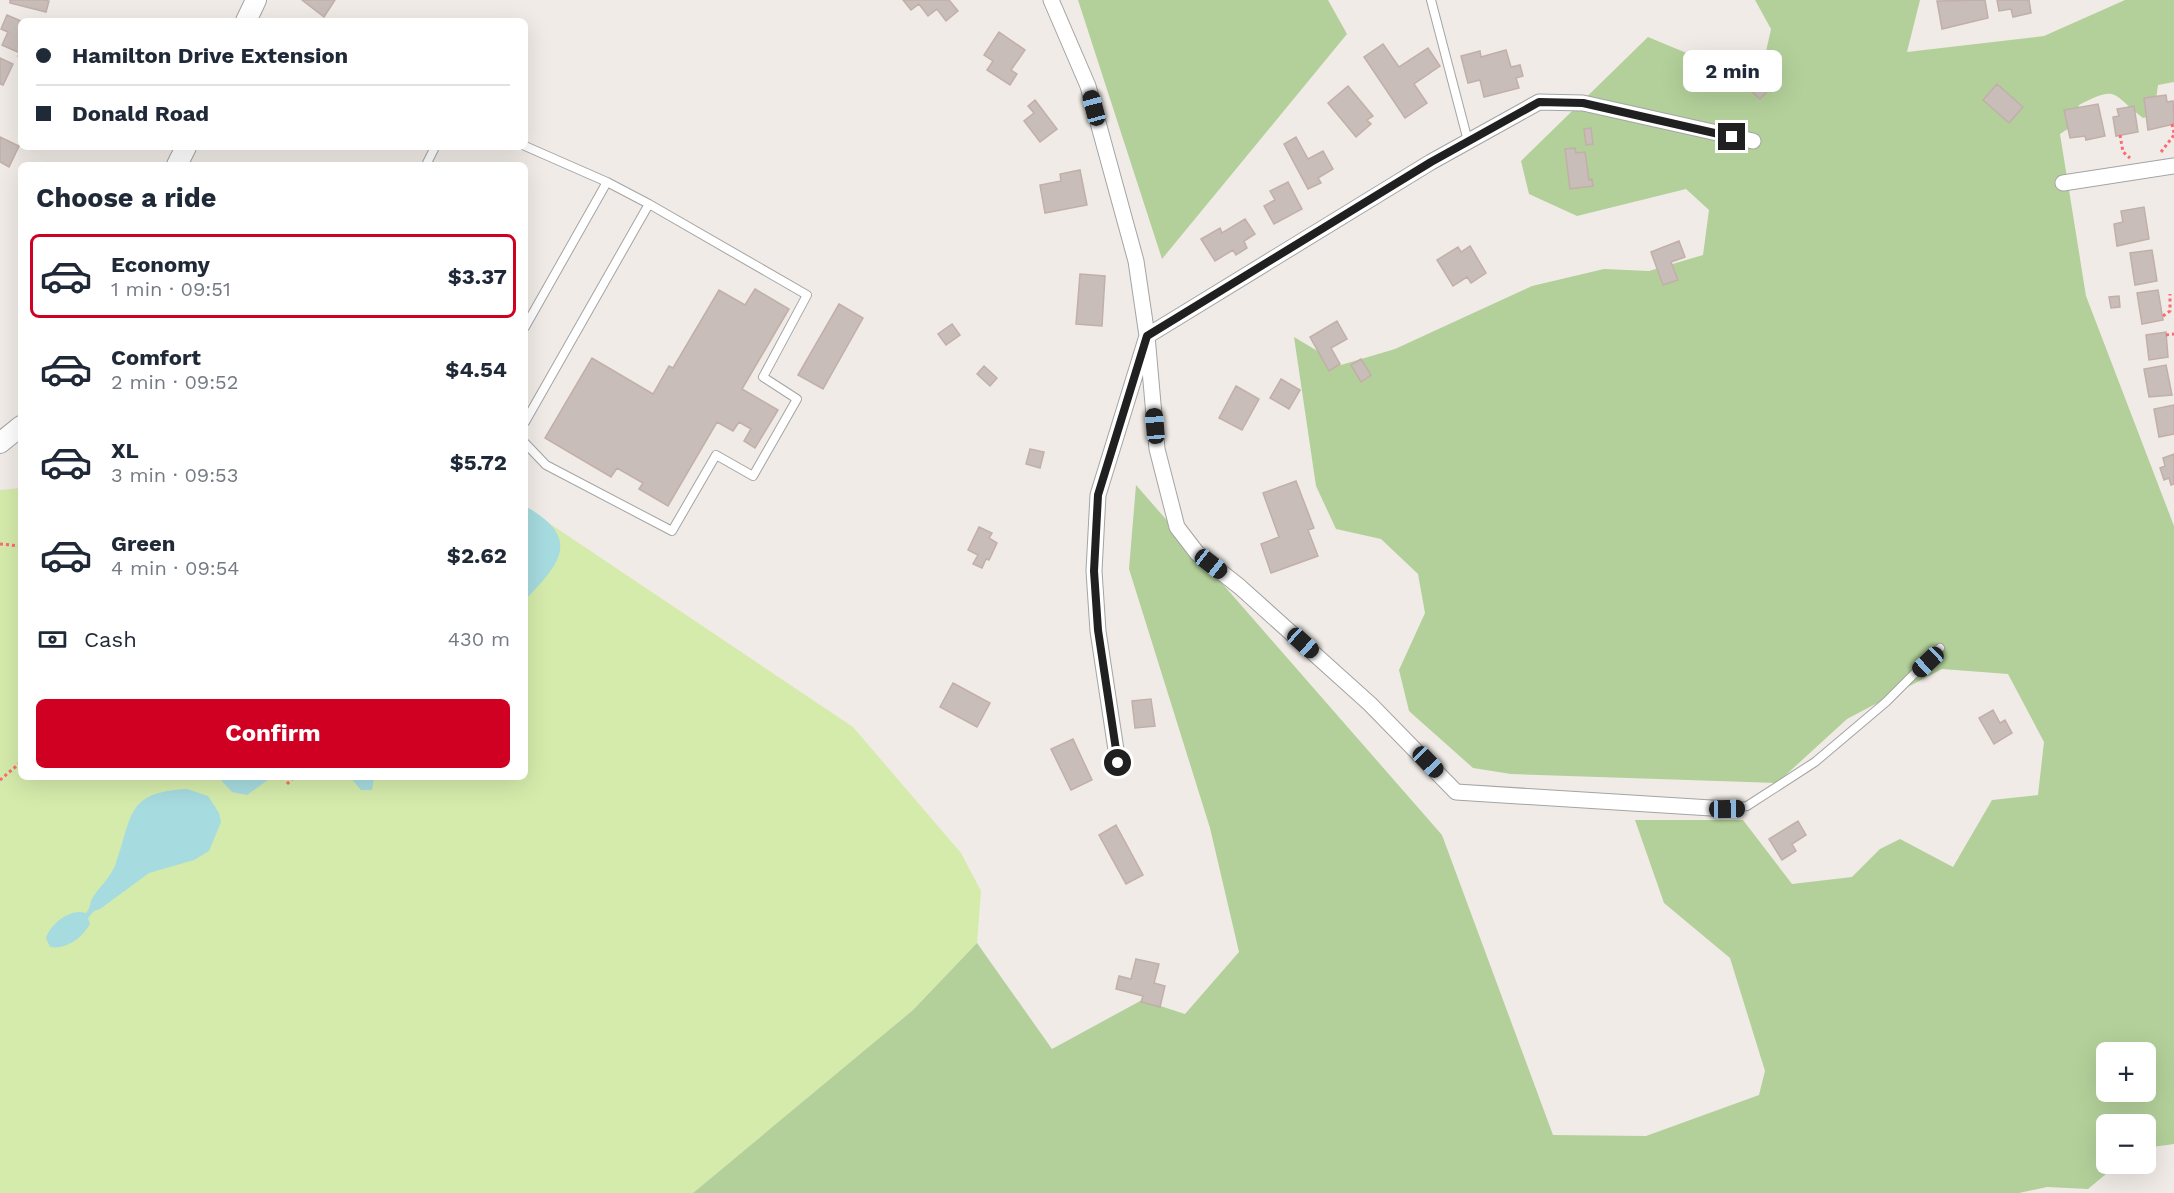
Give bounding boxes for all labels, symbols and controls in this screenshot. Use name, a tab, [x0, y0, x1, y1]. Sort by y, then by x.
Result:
text: Hamilton Drive Extension	[72, 43, 348, 68]
callout: 2 min	[1682, 50, 1782, 92]
text: 2 min	[1705, 59, 1760, 83]
car	[1081, 88, 1107, 128]
text: Donald Road	[72, 101, 209, 126]
route end	[1718, 123, 1745, 150]
text: Choose a ride	[36, 182, 216, 214]
icon: car	[39, 249, 93, 303]
text: Economy	[111, 252, 210, 277]
text: $3.37	[448, 264, 507, 289]
text: 1 min · 09:51	[111, 277, 231, 301]
icon: car	[39, 342, 93, 396]
text: Comfort	[111, 345, 201, 370]
text: $4.54	[445, 357, 507, 382]
text: 2 min · 09:52	[111, 370, 238, 394]
car	[1144, 407, 1166, 445]
icon: car	[39, 435, 93, 489]
text: XL	[111, 438, 139, 463]
text: $5.72	[450, 450, 507, 475]
text: 3 min · 09:53	[111, 463, 238, 487]
icon: car	[39, 528, 93, 582]
text: Green	[111, 531, 175, 556]
text: $2.62	[447, 543, 507, 568]
car	[1191, 546, 1231, 582]
text: 4 min · 09:54	[111, 556, 240, 580]
icon: cash	[36, 623, 69, 656]
car	[1284, 624, 1322, 662]
text: Cash	[84, 627, 137, 652]
text: 430 m	[448, 627, 510, 651]
car	[1909, 643, 1947, 681]
button: Confirm	[36, 699, 510, 768]
car	[1409, 743, 1447, 781]
route start	[1104, 749, 1131, 776]
car	[1709, 800, 1745, 818]
map controls	[2096, 1042, 2156, 1174]
button: +	[2096, 1042, 2156, 1102]
button: −	[2096, 1114, 2156, 1174]

